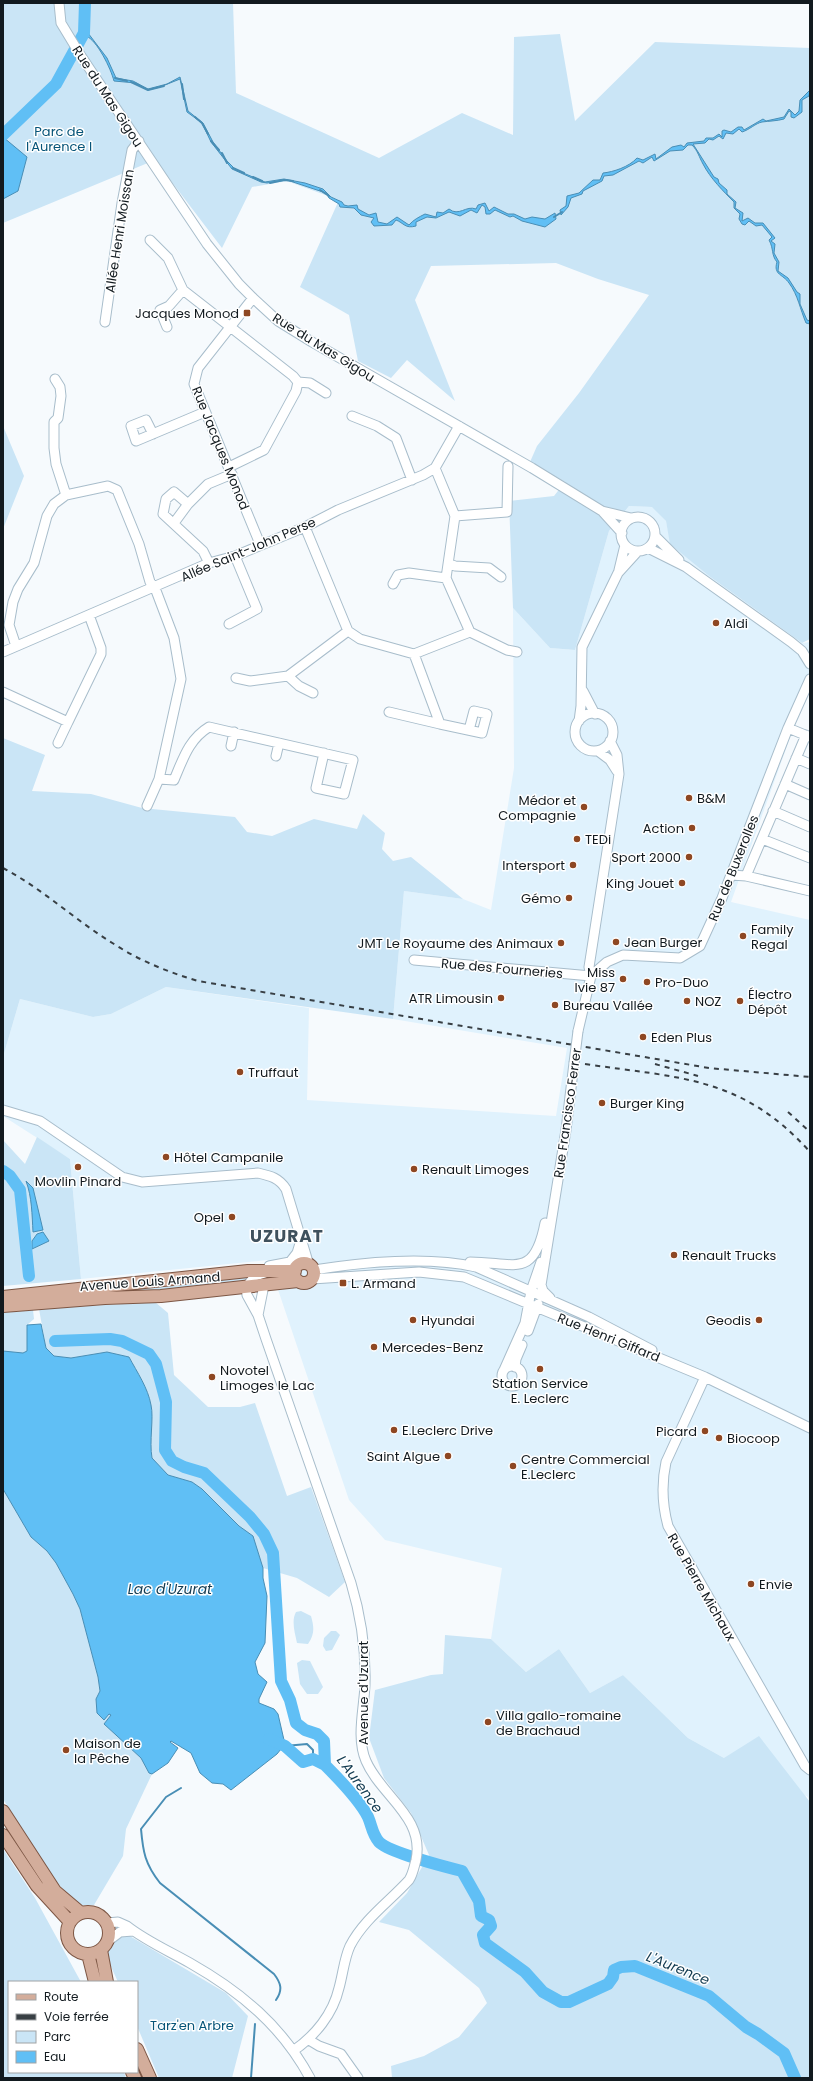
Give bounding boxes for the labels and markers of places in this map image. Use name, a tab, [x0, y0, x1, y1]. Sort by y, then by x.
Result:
place label: Jacques Monod	[135, 304, 239, 323]
marker: Jacques Monod	[242, 308, 252, 318]
place label: Aldi	[724, 614, 748, 633]
marker: Aldi	[711, 618, 721, 628]
place label: B&M	[697, 789, 726, 808]
place label: Médor et Compagnie	[498, 791, 576, 825]
marker: B&M	[684, 793, 694, 803]
marker: Médor et Compagnie	[579, 802, 589, 812]
place label: Action	[643, 819, 684, 838]
marker: Action	[687, 823, 697, 833]
place label: TEDi	[585, 830, 611, 849]
marker: TEDi	[572, 834, 582, 844]
place label: Sport 2000	[611, 848, 681, 867]
marker: Sport 2000	[684, 852, 694, 862]
place label: Intersport	[502, 856, 565, 875]
marker: Intersport	[568, 860, 578, 870]
place label: King Jouet	[606, 874, 674, 893]
marker: King Jouet	[677, 878, 687, 888]
place label: Gémo	[521, 889, 561, 908]
marker: Gémo	[564, 893, 574, 903]
place label: Family Regal	[751, 920, 794, 954]
marker: Family Regal	[738, 931, 748, 941]
place label: Jean Burger	[624, 933, 703, 952]
place label: JMT Le Royaume des Animaux	[358, 934, 554, 953]
marker: Jean Burger	[611, 937, 621, 947]
marker: JMT Le Royaume des Animaux	[556, 938, 566, 948]
place label: Miss Ivie 87	[574, 963, 615, 997]
place label: Pro-Duo	[655, 973, 709, 992]
marker: Miss Ivie 87	[618, 974, 628, 984]
marker: Pro-Duo	[642, 977, 652, 987]
place label: Électro Dépôt	[748, 985, 792, 1019]
place label: ATR Limousin	[409, 989, 493, 1008]
place label: NOZ	[695, 992, 721, 1011]
marker: ATR Limousin	[496, 993, 506, 1003]
place label: Bureau Vallée	[563, 996, 653, 1015]
marker: NOZ	[682, 996, 692, 1006]
marker: Électro Dépôt	[735, 996, 745, 1006]
marker: Bureau Vallée	[550, 1000, 560, 1010]
place label: Eden Plus	[651, 1028, 712, 1047]
marker: Eden Plus	[638, 1032, 648, 1042]
place label: Truffaut	[248, 1063, 299, 1082]
marker: Truffaut	[235, 1067, 245, 1077]
place label: Burger King	[610, 1094, 684, 1113]
marker: Burger King	[597, 1098, 607, 1108]
place label: Hôtel Campanile	[174, 1148, 283, 1167]
marker: Hôtel Campanile	[161, 1152, 171, 1162]
place label: Renault Limoges	[422, 1160, 529, 1179]
marker: Movlin Pinard	[73, 1162, 83, 1172]
marker: Renault Limoges	[409, 1164, 419, 1174]
place label: Movlin Pinard	[35, 1172, 121, 1191]
place label: Opel	[194, 1208, 224, 1227]
marker: Opel	[227, 1212, 237, 1222]
place label: Renault Trucks	[682, 1246, 777, 1265]
marker: Renault Trucks	[669, 1250, 679, 1260]
place label: L. Armand	[351, 1274, 416, 1293]
marker: L. Armand	[338, 1278, 348, 1288]
place label: Hyundai	[421, 1311, 475, 1330]
place label: Geodis	[706, 1311, 751, 1330]
marker: Hyundai	[408, 1315, 418, 1325]
marker: Geodis	[754, 1315, 764, 1325]
place label: Mercedes-Benz	[382, 1338, 483, 1357]
marker: Mercedes-Benz	[369, 1342, 379, 1352]
place label: Novotel Limoges le Lac	[220, 1361, 315, 1395]
marker: Station Service E. Leclerc	[535, 1364, 545, 1374]
marker: Novotel Limoges le Lac	[207, 1372, 217, 1382]
place label: Station Service E. Leclerc	[492, 1374, 588, 1408]
place label: E.Leclerc Drive	[402, 1421, 493, 1440]
place label: Picard	[656, 1422, 697, 1441]
marker: E.Leclerc Drive	[389, 1425, 399, 1435]
marker: Picard	[700, 1426, 710, 1436]
place label: Biocoop	[727, 1429, 780, 1448]
marker: Biocoop	[714, 1433, 724, 1443]
place label: Saint Algue	[367, 1447, 440, 1466]
place label: Centre Commercial E.Leclerc	[521, 1450, 650, 1484]
marker: Saint Algue	[443, 1451, 453, 1461]
marker: Centre Commercial E.Leclerc	[508, 1461, 518, 1471]
place label: Envie	[759, 1575, 793, 1594]
marker: Envie	[746, 1579, 756, 1589]
place label: Villa gallo-romaine de Brachaud	[496, 1706, 621, 1740]
marker: Villa gallo-romaine de Brachaud	[483, 1717, 493, 1727]
place label: Maison de la Pêche	[74, 1734, 141, 1768]
marker: Maison de la Pêche	[61, 1745, 71, 1755]

